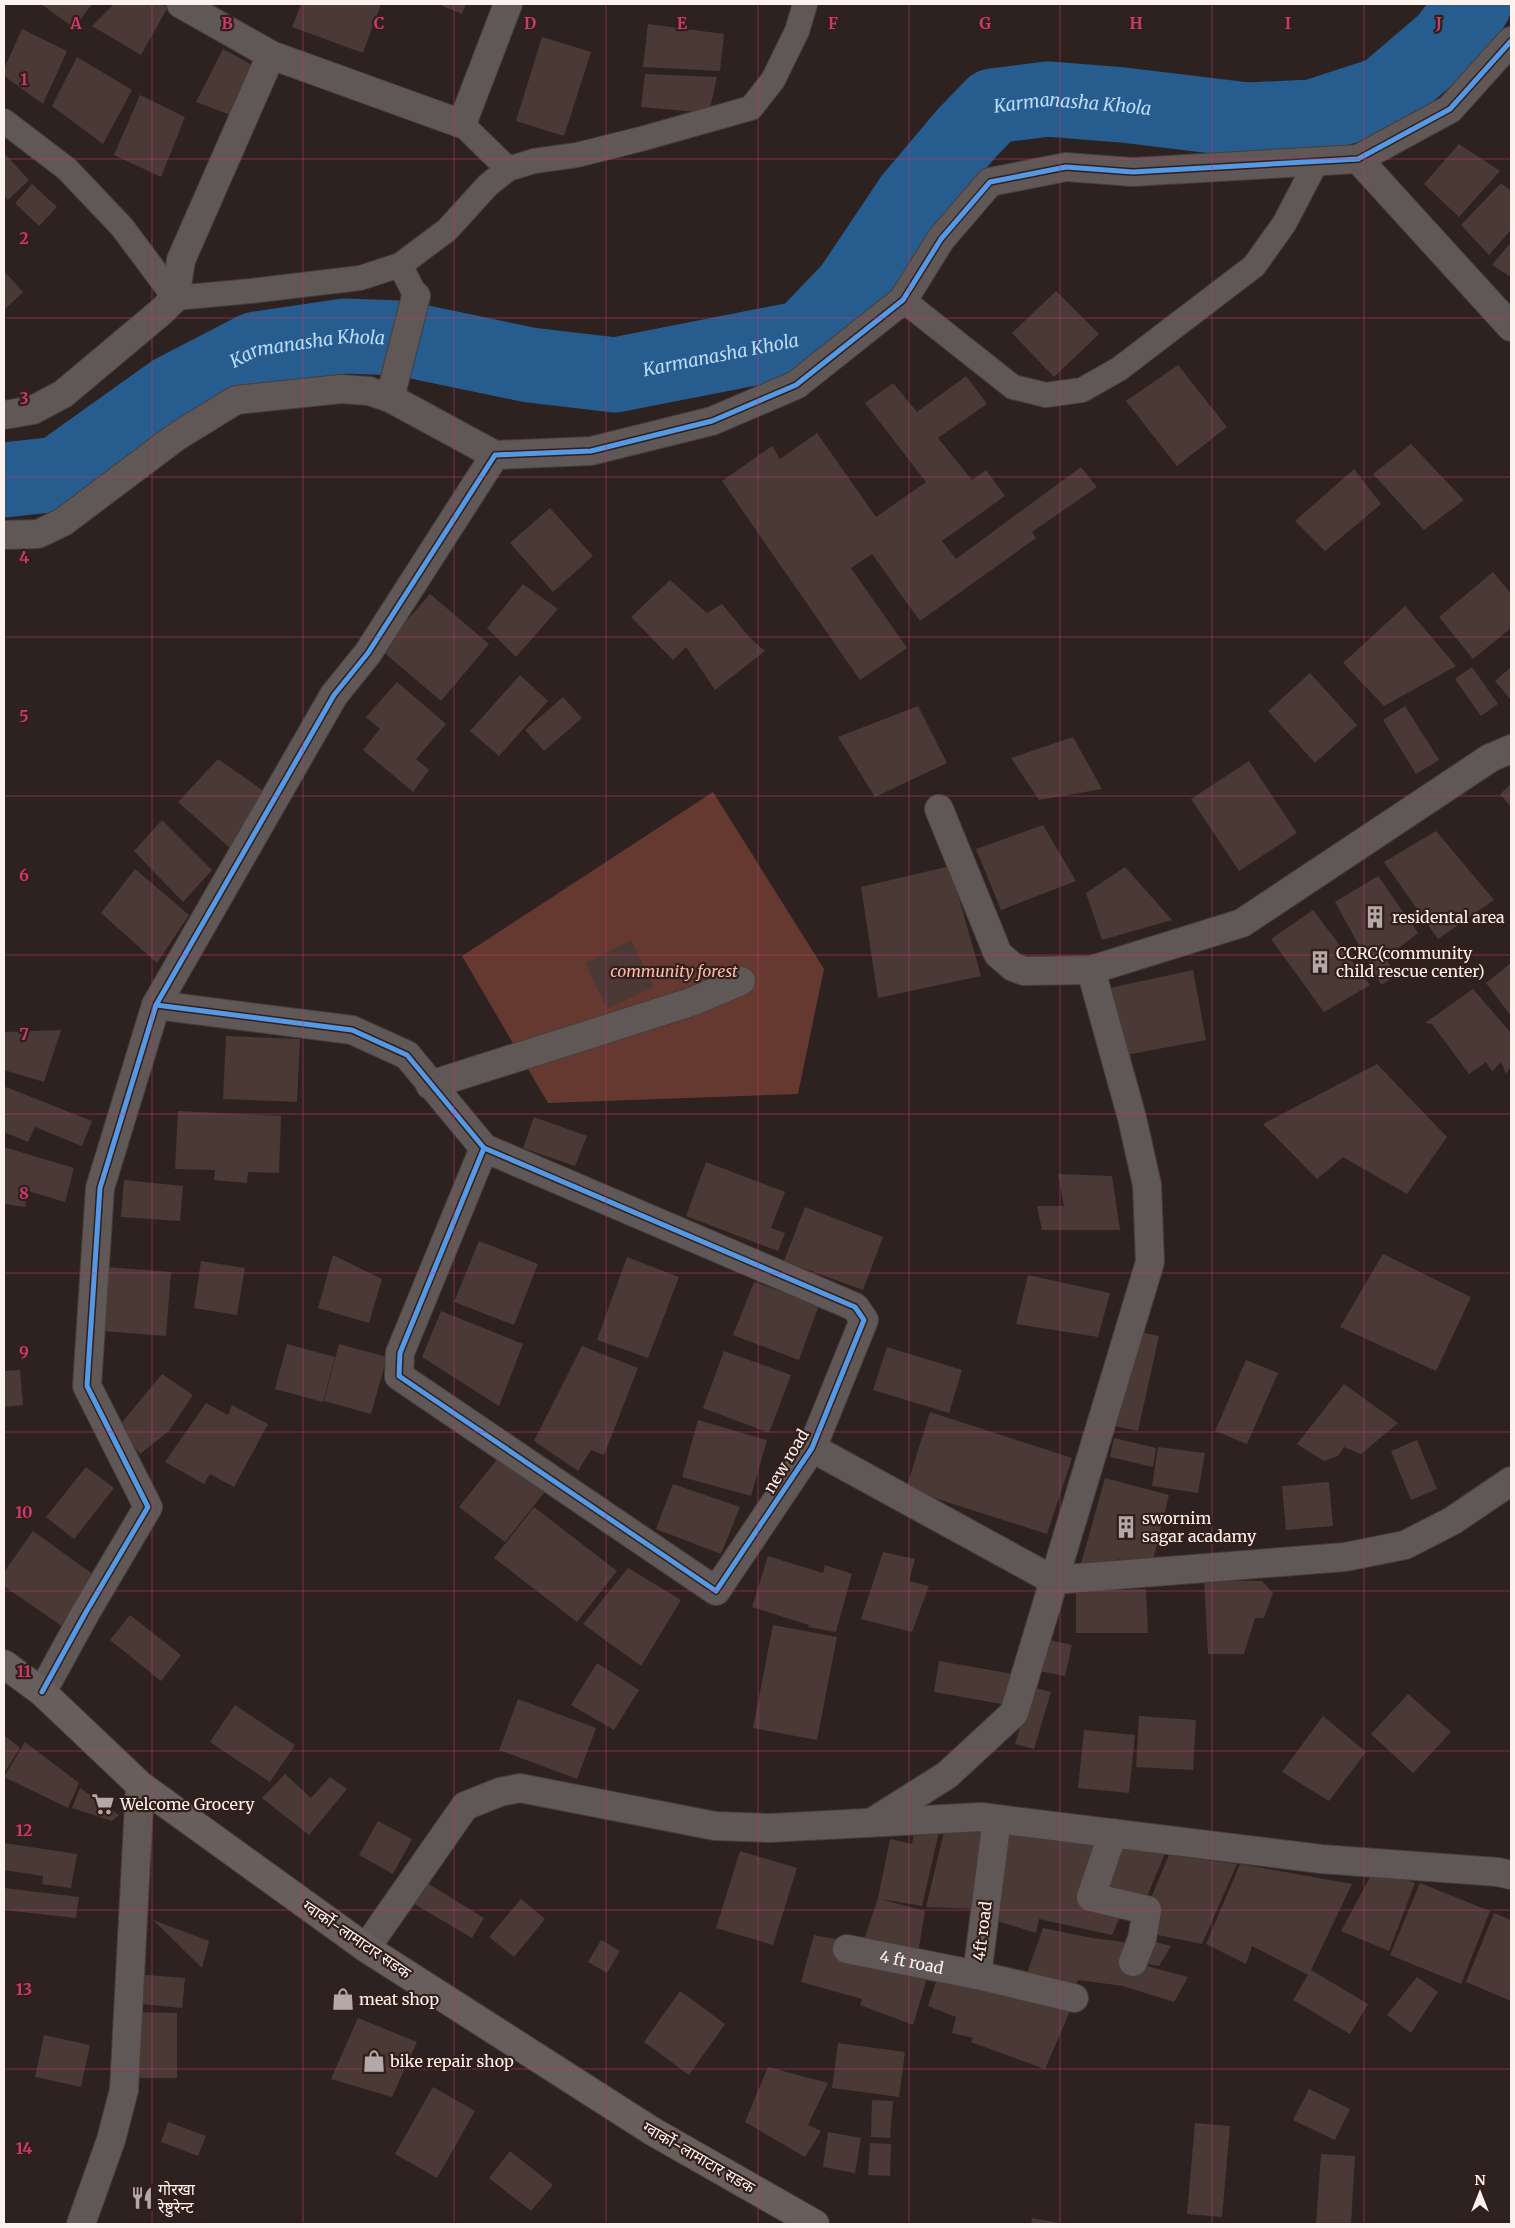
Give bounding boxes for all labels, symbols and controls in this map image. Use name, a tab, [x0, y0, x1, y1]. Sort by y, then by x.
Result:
text: A	[69, 13, 82, 33]
text: B	[221, 13, 233, 33]
text: C	[374, 13, 384, 33]
text: D	[524, 13, 536, 33]
text: E	[677, 13, 688, 33]
text: F	[828, 13, 838, 33]
text: G	[979, 13, 991, 33]
text: H	[1129, 13, 1143, 33]
text: I	[1285, 13, 1291, 33]
text: J	[1435, 13, 1442, 33]
text: 1	[20, 69, 28, 89]
water label: Karmanasha Khola	[991, 87, 1153, 120]
text: 2	[19, 228, 29, 248]
water label: Karmanasha Khola	[225, 324, 386, 373]
water label: Karmanasha Khola	[640, 328, 801, 381]
text: 3	[19, 388, 29, 408]
text: 4	[19, 547, 29, 567]
text: 5	[19, 706, 29, 726]
text: 6	[19, 865, 29, 885]
building icon: residental area	[1362, 904, 1388, 930]
place label: residental area	[1392, 907, 1505, 927]
place label: CCRC(community child rescue center)	[1336, 943, 1485, 981]
building icon: CCRC(community child rescue center)	[1307, 949, 1333, 975]
park label: community forest	[610, 961, 738, 981]
text: 7	[19, 1024, 29, 1044]
text: 8	[19, 1183, 29, 1203]
text: 9	[19, 1342, 29, 1362]
street label: new road	[759, 1425, 813, 1497]
text: 10	[15, 1502, 33, 1522]
place label: swornim sagar acadamy	[1142, 1508, 1257, 1546]
building icon: swornim sagar acadamy	[1113, 1514, 1139, 1540]
text: 11	[17, 1661, 32, 1681]
supermarket icon: Welcome Grocery	[90, 1791, 116, 1817]
place label: Welcome Grocery	[119, 1794, 255, 1814]
text: 12	[16, 1820, 32, 1840]
street label: ग्वार्को-लामाटार सडक	[299, 1895, 415, 1983]
street label: 4ft road	[968, 1900, 996, 1962]
street label: 4 ft road	[878, 1946, 946, 1978]
text: 13	[16, 1979, 32, 1999]
shop icon: meat shop	[330, 1986, 356, 2012]
place label: meat shop	[359, 1989, 439, 2009]
shop icon: bike repair shop	[361, 2048, 387, 2074]
place label: bike repair shop	[389, 2051, 514, 2071]
street label: ग्वार्को-लामाटार सडक	[639, 2117, 759, 2198]
text: 14	[16, 2138, 32, 2158]
north arrow	[1455, 2168, 1505, 2218]
text: N	[1474, 2171, 1486, 2189]
place label: गोरखा रेष्टुरेन्ट	[157, 2179, 196, 2218]
restaurant icon: गोरखा रेष्टुरेन्ट	[129, 2185, 155, 2211]

